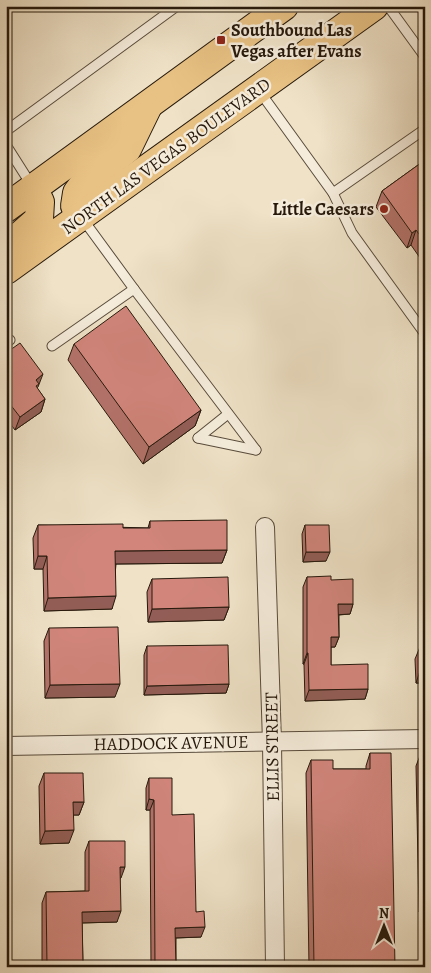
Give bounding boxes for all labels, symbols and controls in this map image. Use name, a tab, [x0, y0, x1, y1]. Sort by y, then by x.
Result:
place label: Southbound Las Vegas after Evans	[230, 18, 362, 63]
marker: Southbound Las Vegas after Evans	[215, 34, 227, 46]
street label: NORTH LAS VEGAS BOULEVARD	[57, 72, 275, 240]
place label: Little Caesars	[272, 197, 374, 221]
marker: Little Caesars	[378, 203, 390, 215]
street label: ELLIS STREET	[259, 692, 285, 802]
street label: HADDOCK AVENUE	[93, 730, 249, 756]
north arrow	[358, 900, 408, 950]
text: N	[379, 904, 389, 923]

